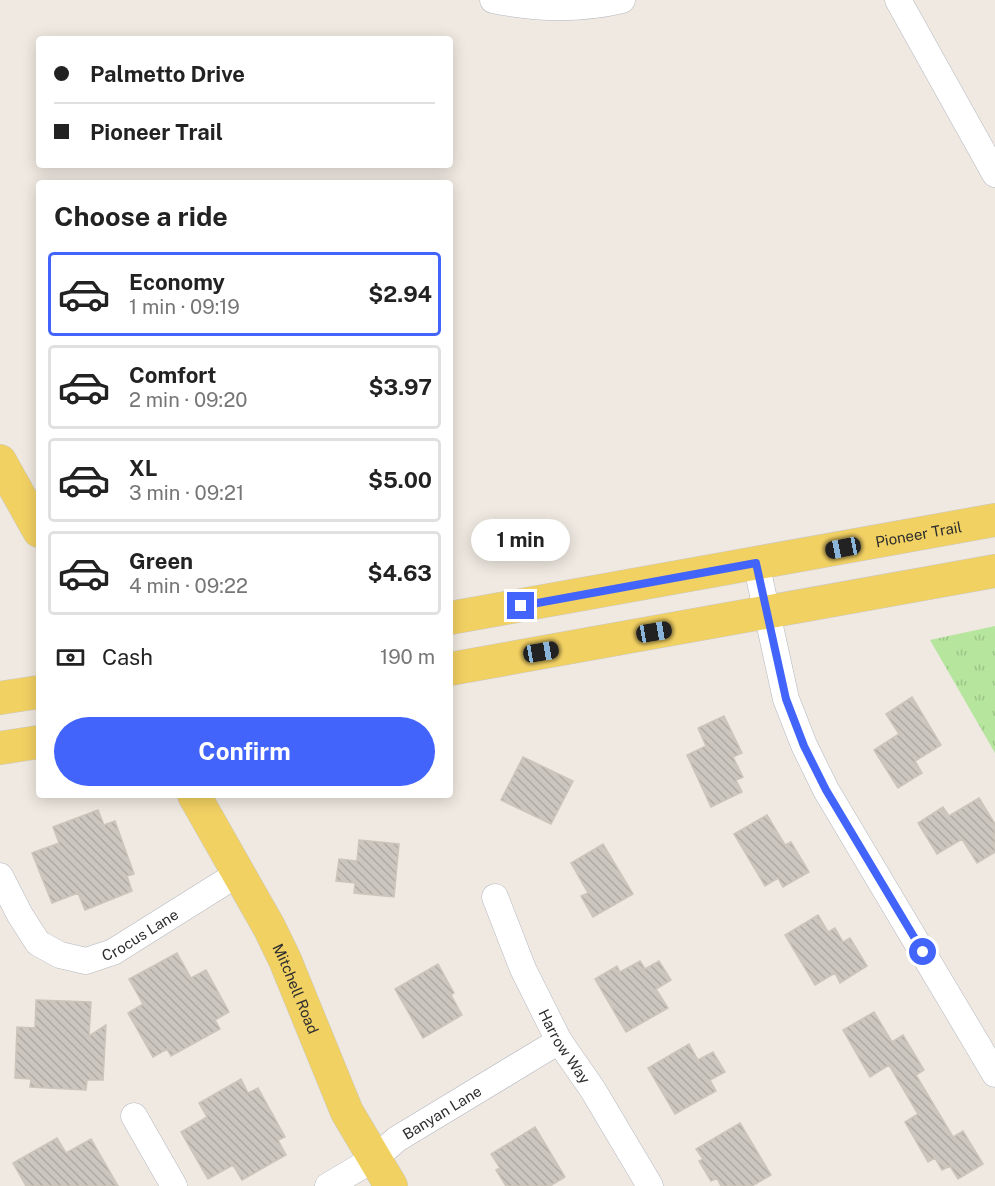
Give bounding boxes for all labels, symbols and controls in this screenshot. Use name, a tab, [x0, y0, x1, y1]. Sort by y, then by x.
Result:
text: Palmetto Drive	[90, 61, 245, 87]
text: Pioneer Trail	[90, 119, 223, 145]
text: Choose a ride	[54, 200, 228, 232]
icon: car	[57, 267, 111, 321]
text: Economy	[129, 269, 225, 295]
text: $2.94	[368, 281, 432, 307]
text: 1 min · 09:19	[129, 295, 240, 319]
icon: car	[57, 360, 111, 414]
text: Comfort	[129, 362, 216, 388]
text: $3.97	[369, 374, 432, 400]
text: 2 min · 09:20	[129, 388, 248, 412]
icon: car	[57, 453, 111, 507]
text: XL	[129, 455, 157, 481]
text: $5.00	[368, 467, 432, 493]
text: 3 min · 09:21	[129, 481, 244, 505]
street label: Pioneer Trail	[874, 518, 963, 550]
callout: 1 min	[472, 519, 570, 561]
text: 1 min	[496, 528, 545, 552]
car	[824, 536, 862, 560]
icon: car	[57, 546, 111, 600]
text: Green	[129, 548, 193, 574]
text: $4.63	[368, 560, 432, 586]
text: 4 min · 09:22	[129, 574, 248, 598]
route end	[507, 592, 534, 619]
car	[635, 620, 673, 644]
car	[522, 640, 560, 664]
icon: cash	[54, 641, 87, 674]
text: Cash	[102, 644, 153, 670]
text: 190 m	[380, 645, 435, 669]
button: Confirm	[54, 717, 435, 786]
street label: Crocus Lane	[99, 905, 181, 964]
route start	[909, 938, 936, 965]
street label: Mitchell Road	[270, 941, 323, 1036]
street label: Harrow Way	[536, 1006, 594, 1087]
street label: Banyan Lane	[399, 1082, 484, 1142]

